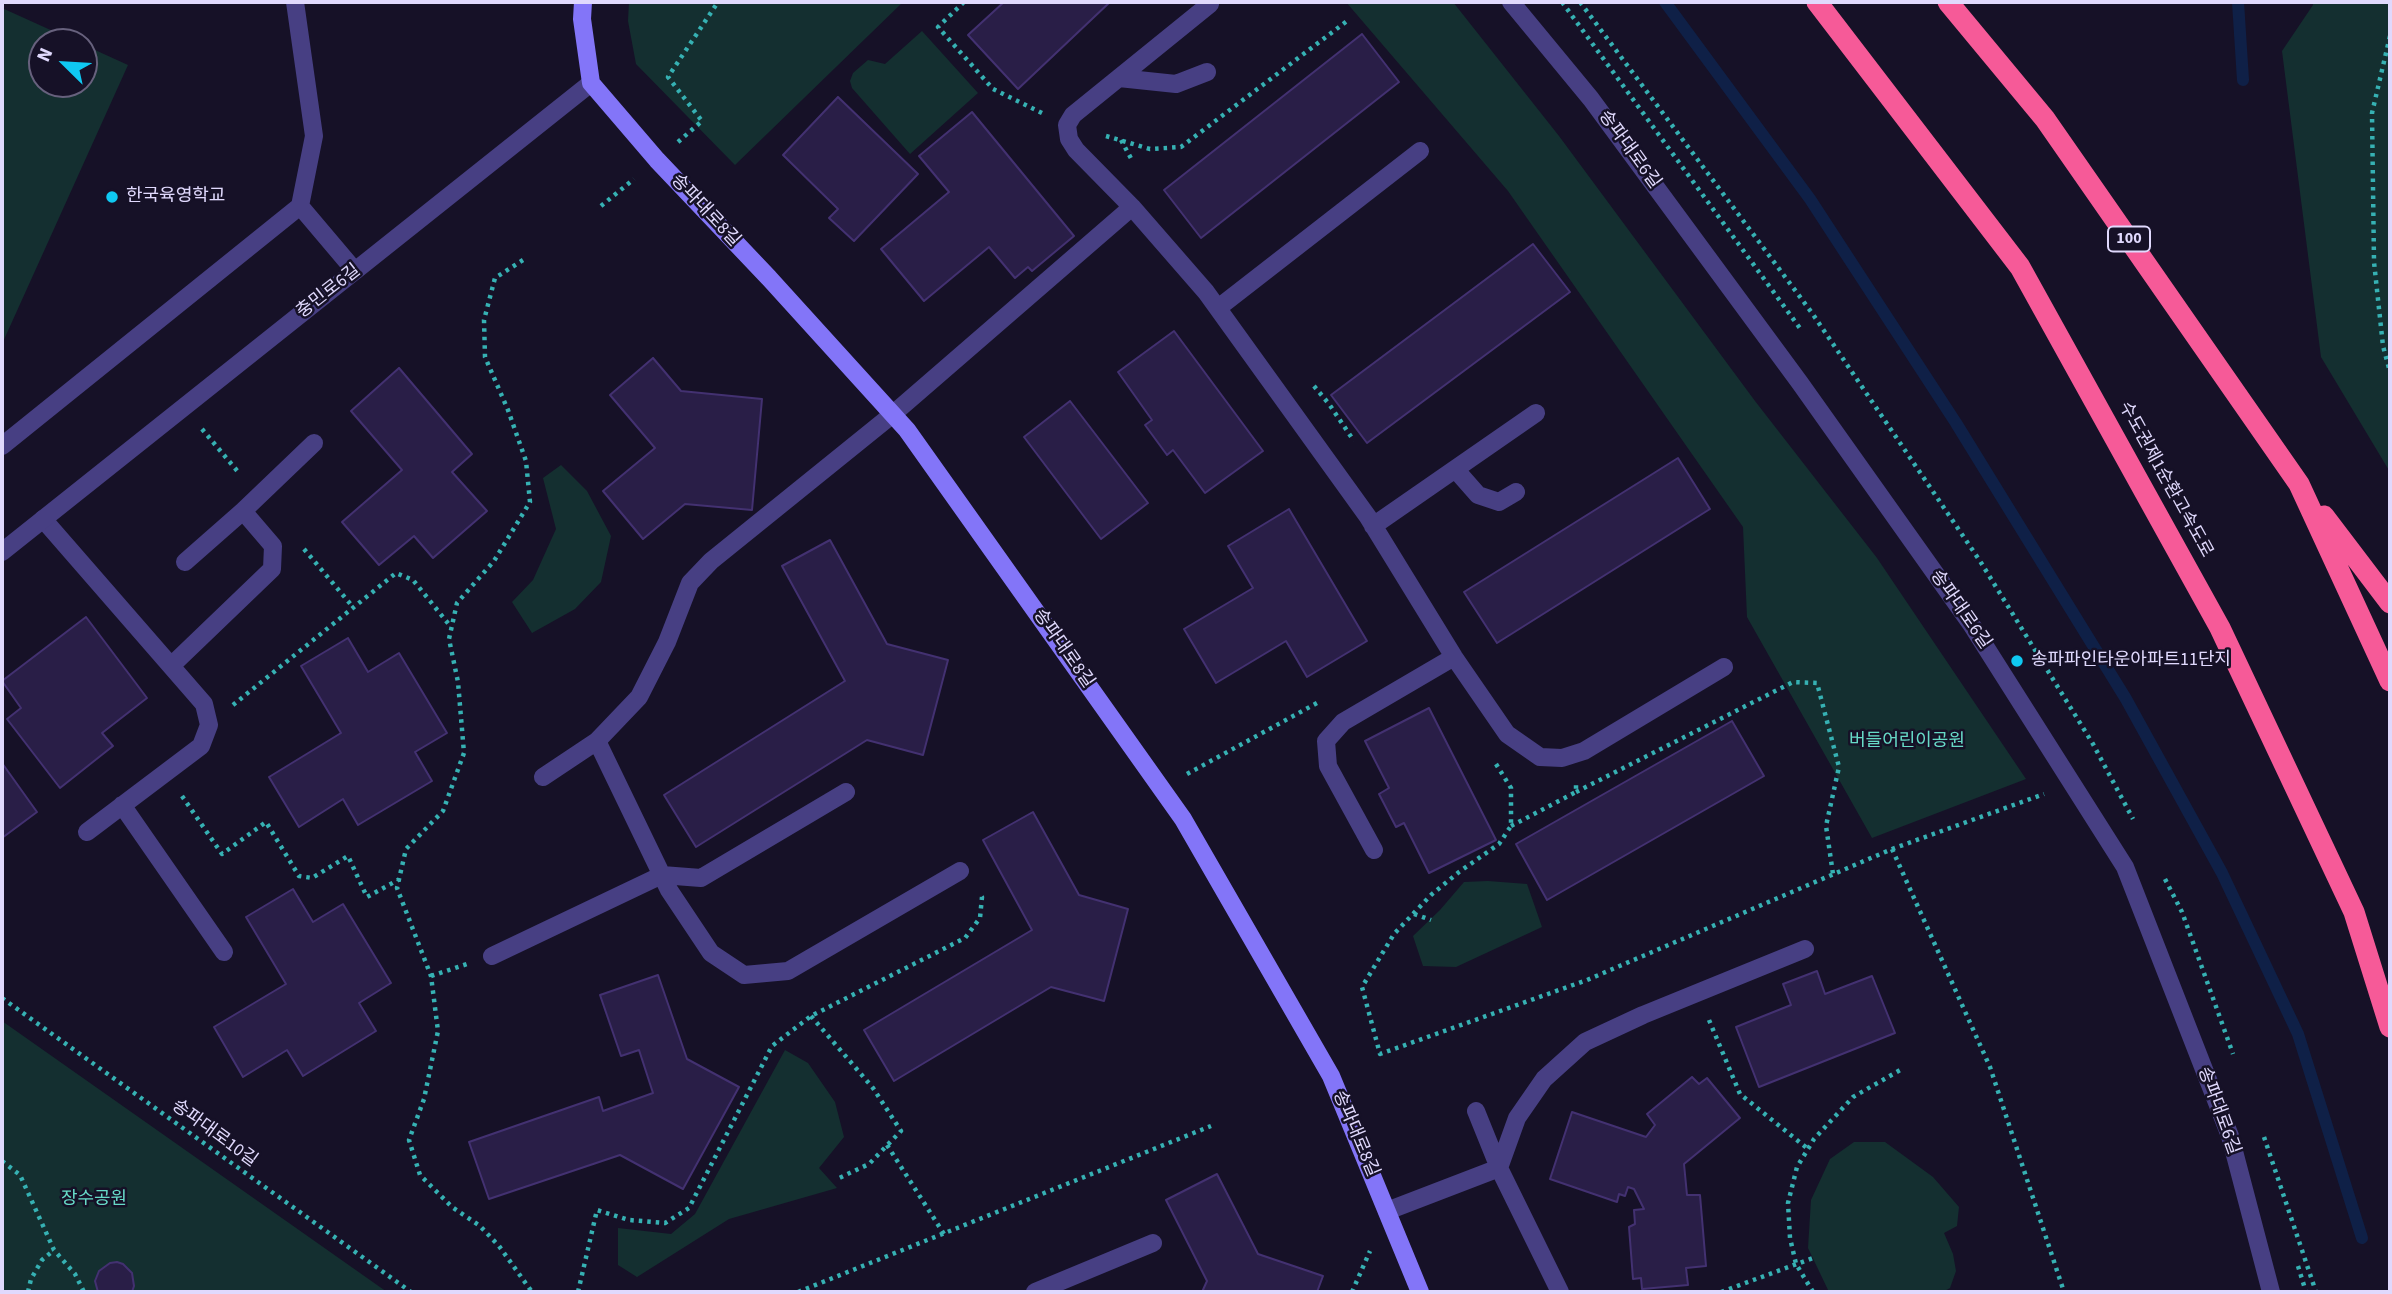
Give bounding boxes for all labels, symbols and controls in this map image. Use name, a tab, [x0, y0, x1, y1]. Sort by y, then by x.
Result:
north arrow	[28, 28, 98, 98]
text: N	[30, 44, 60, 66]
street label: 송파대로6길	[1593, 107, 1665, 193]
street label: 송파대로8길	[666, 170, 744, 252]
place label: 한국육영학교	[126, 186, 225, 208]
marker: 한국육영학교	[104, 189, 120, 205]
road number: 100	[2108, 227, 2150, 252]
street label: 충민로6길	[293, 260, 365, 324]
street label: 수도권제1순환고속도로	[2113, 398, 2217, 562]
street label: 송파대로6길	[1925, 566, 1995, 654]
street label: 송파대로8길	[1028, 605, 1098, 693]
place label: 송파파인타운아파트11단지	[2031, 650, 2231, 672]
marker: 송파파인타운아파트11단지	[2009, 653, 2025, 669]
park label: 버들어린이공원	[1849, 731, 1965, 753]
street label: 송파대로6길	[2192, 1064, 2244, 1158]
street label: 송파대로8길	[1327, 1088, 1383, 1180]
street label: 송파대로10길	[167, 1096, 261, 1172]
park label: 장수공원	[61, 1189, 127, 1211]

